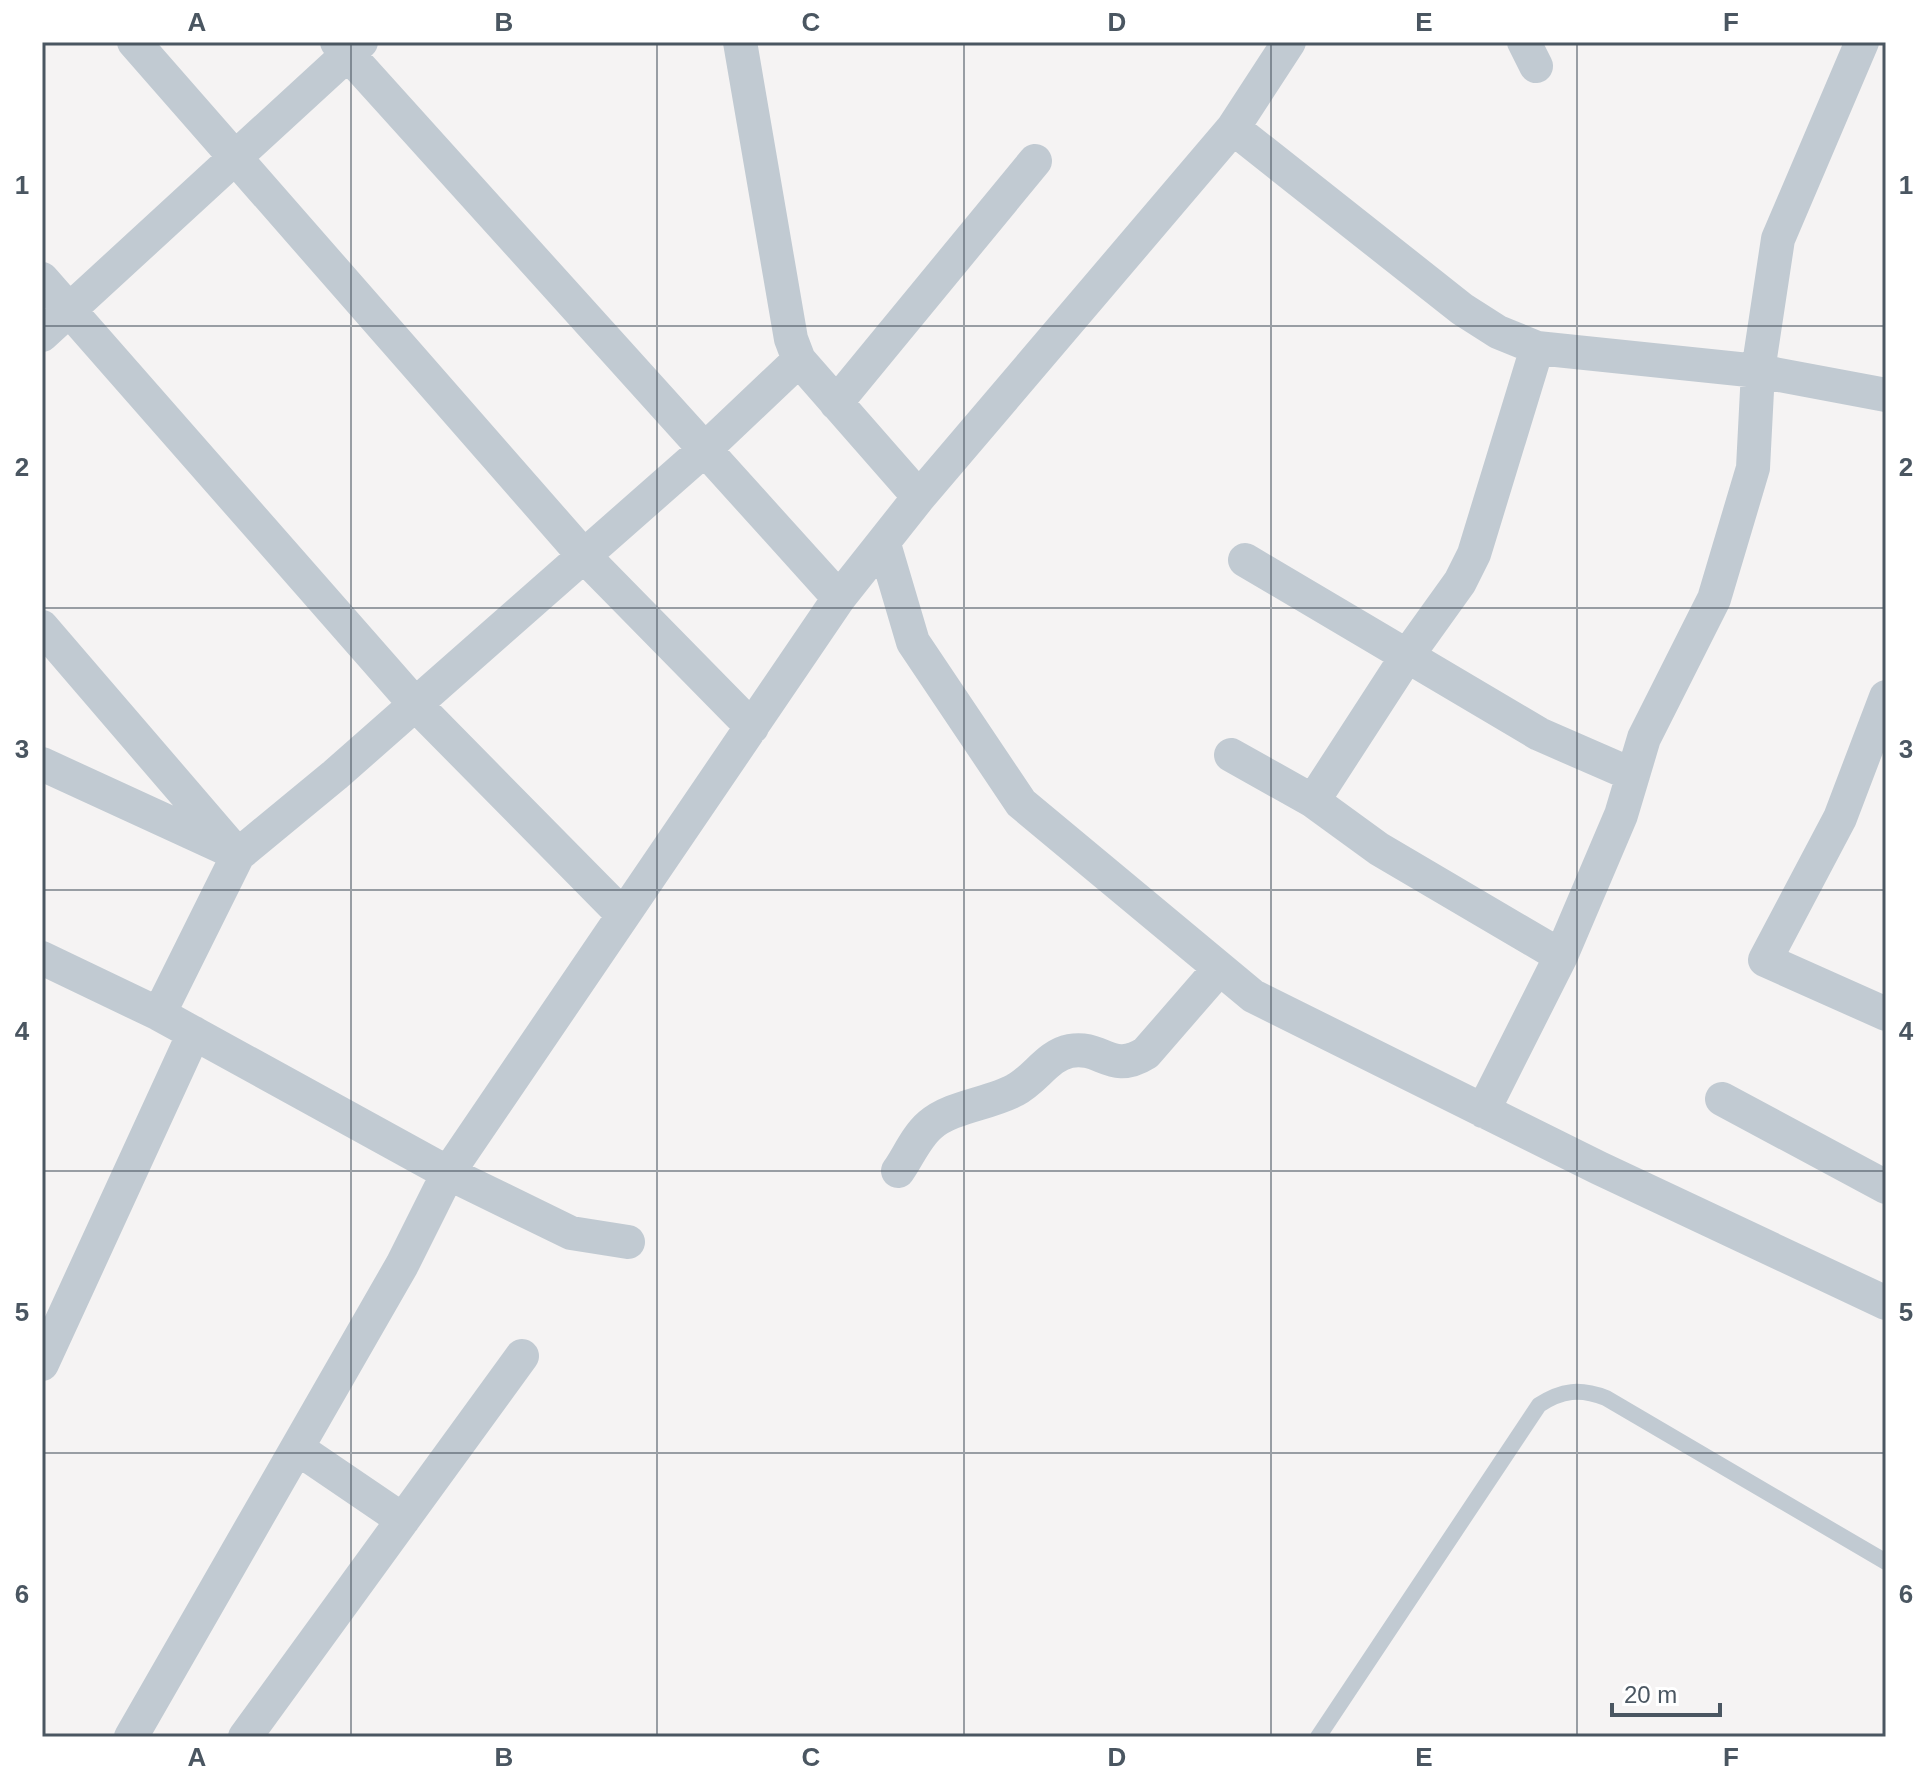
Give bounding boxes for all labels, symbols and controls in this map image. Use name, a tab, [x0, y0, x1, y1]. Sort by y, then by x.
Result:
text: A	[188, 7, 207, 37]
text: B	[495, 7, 513, 37]
text: C	[802, 7, 821, 37]
text: D	[1108, 7, 1126, 37]
text: E	[1415, 7, 1433, 37]
text: F	[1723, 7, 1739, 37]
text: 1	[15, 170, 29, 200]
text: 1	[1899, 170, 1913, 200]
text: 2	[15, 452, 29, 482]
text: 2	[1899, 452, 1913, 482]
text: 3	[15, 734, 29, 764]
text: 3	[1899, 734, 1913, 764]
text: 4	[15, 1016, 30, 1046]
text: 4	[1899, 1016, 1914, 1046]
text: 5	[15, 1297, 29, 1327]
text: 5	[1899, 1297, 1913, 1327]
text: 6	[15, 1579, 29, 1609]
text: 6	[1899, 1579, 1913, 1609]
scale bar	[1612, 1667, 1720, 1717]
text: 20 m	[1624, 1681, 1677, 1708]
text: A	[188, 1742, 207, 1772]
text: B	[495, 1742, 513, 1772]
text: C	[802, 1742, 821, 1772]
text: D	[1108, 1742, 1126, 1772]
text: E	[1415, 1742, 1433, 1772]
text: F	[1723, 1742, 1739, 1772]

